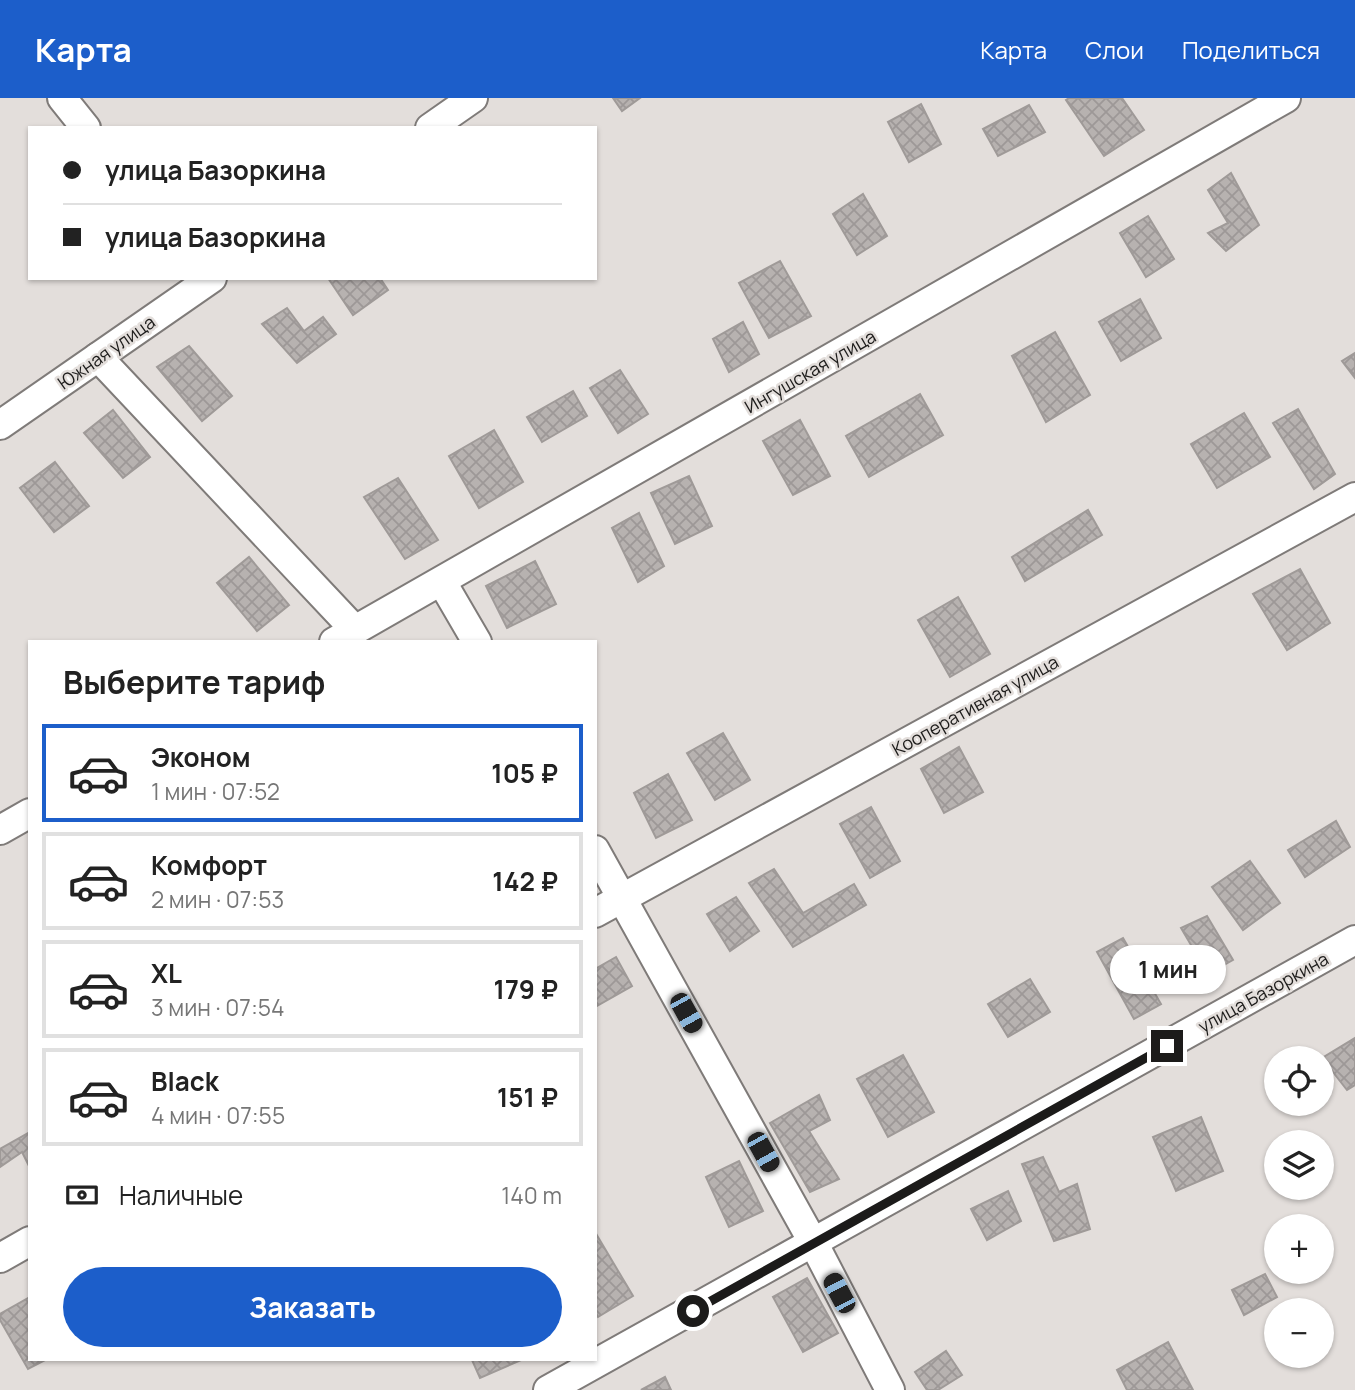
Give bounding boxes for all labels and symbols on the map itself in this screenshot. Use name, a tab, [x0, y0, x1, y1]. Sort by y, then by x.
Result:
street label: Южная улица	[53, 310, 159, 394]
street label: Ингушская улица	[740, 324, 880, 418]
street label: Кооперативная улица	[888, 649, 1062, 761]
callout: 1 мин	[1109, 944, 1225, 993]
street label: улица Базоркина	[1194, 946, 1332, 1038]
car	[667, 990, 706, 1036]
route end	[1151, 1030, 1183, 1062]
car	[744, 1129, 783, 1175]
car	[820, 1270, 859, 1316]
route start	[677, 1295, 709, 1327]

